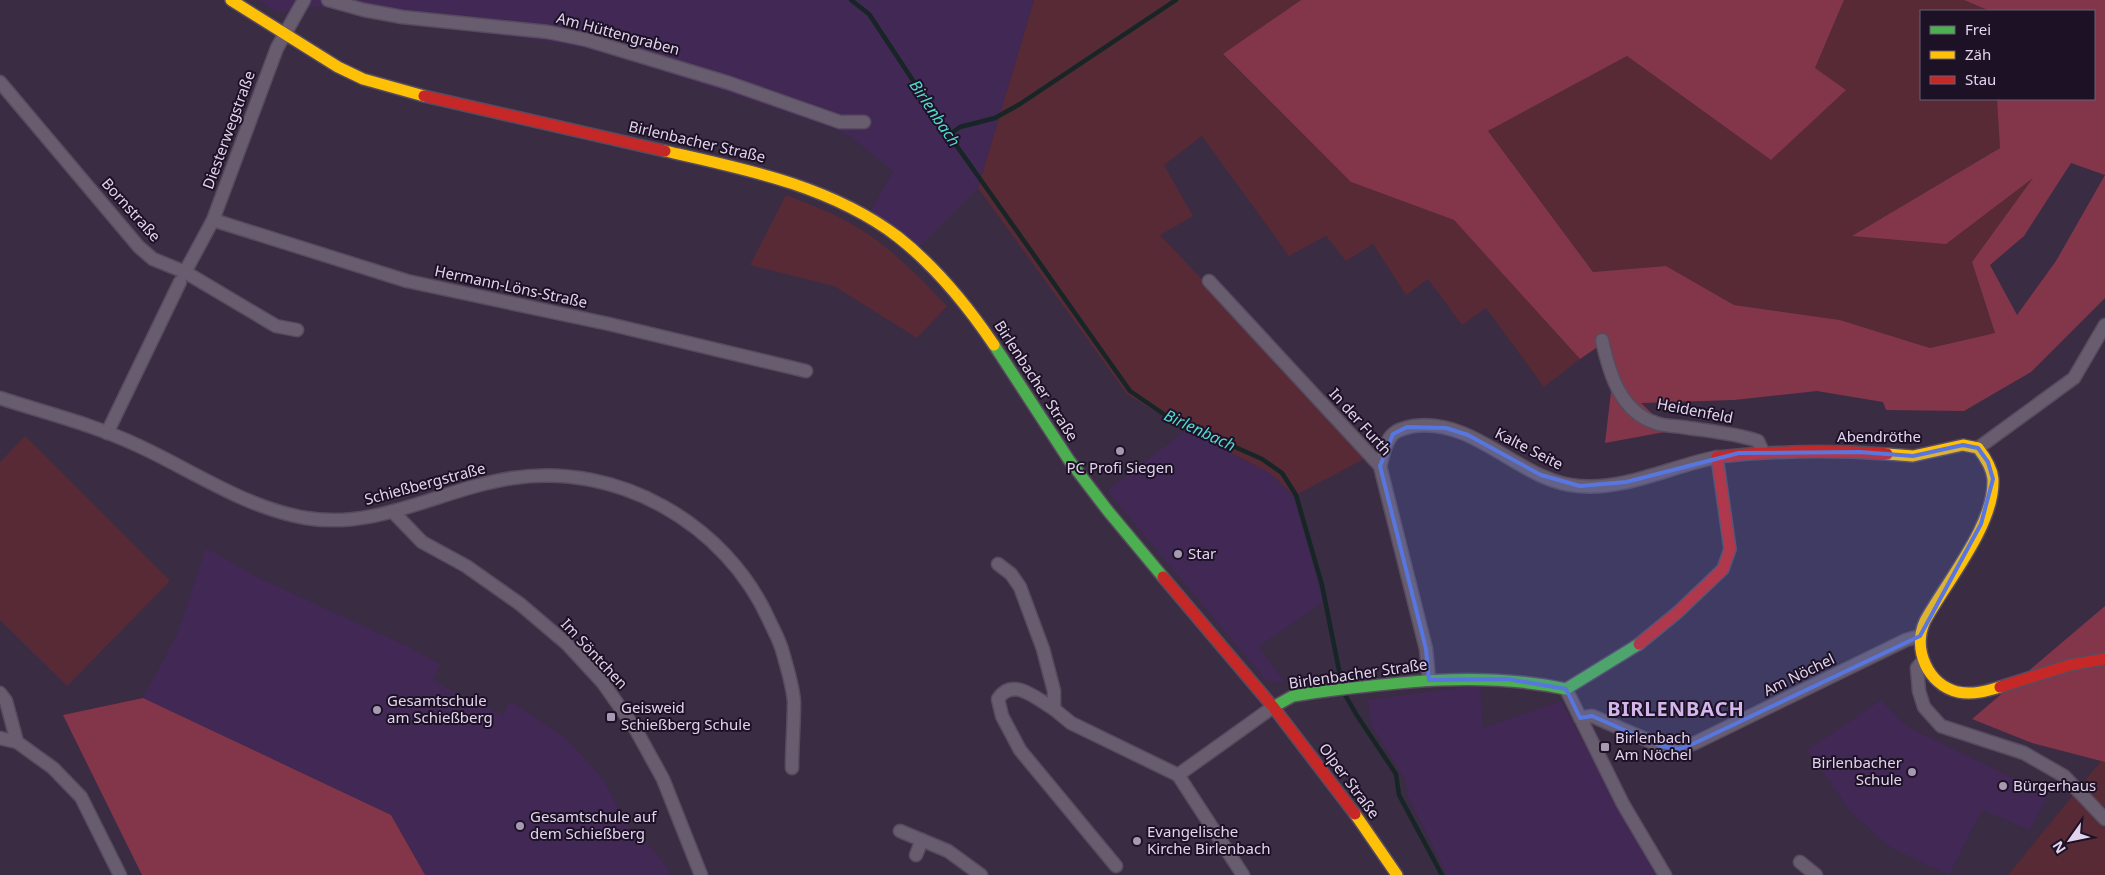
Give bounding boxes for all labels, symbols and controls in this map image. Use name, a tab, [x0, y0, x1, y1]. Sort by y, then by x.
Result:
street label: Am Hüttengraben	[554, 7, 682, 59]
legend	[1920, 10, 2095, 100]
text: Frei	[1965, 19, 1991, 39]
text: Zäh	[1965, 44, 1991, 64]
street label: Diesterwegstraße	[197, 68, 259, 192]
text: Stau	[1965, 69, 1996, 89]
water label: Birlenbach	[905, 75, 965, 151]
street label: Birlenbacher Straße	[627, 116, 768, 167]
street label: Bornstraße	[98, 173, 166, 245]
street label: Hermann-Löns-Straße	[433, 260, 589, 312]
street label: Birlenbacher Straße	[990, 316, 1083, 445]
street label: In der Furth	[1325, 383, 1396, 459]
street label: Heidenfeld	[1655, 393, 1735, 427]
water label: Birlenbach	[1161, 404, 1239, 456]
street label: Kalte Seite	[1492, 422, 1567, 474]
street label: Abendröthe	[1837, 426, 1921, 446]
marker: PC Profi Siegen	[1114, 445, 1126, 457]
street label: Schießbergstraße	[362, 457, 487, 509]
place label: PC Profi Siegen	[1067, 457, 1173, 477]
place label: Star	[1188, 543, 1216, 563]
marker: Star	[1172, 548, 1184, 560]
street label: Im Söntchen	[557, 614, 632, 693]
street label: Am Nöchel	[1760, 648, 1837, 700]
street label: Birlenbacher Straße	[1287, 653, 1429, 693]
place label: Gesamtschule am Schießberg	[387, 690, 493, 727]
district label: BIRLENBACH	[1607, 695, 1745, 722]
place label: Geisweid Schießberg Schule	[621, 697, 751, 734]
marker: Gesamtschule am Schießberg	[371, 704, 383, 716]
marker: Geisweid Schießberg Schule	[605, 711, 617, 723]
place label: Birlenbach Am Nöchel	[1615, 727, 1692, 764]
street label: Olper Straße	[1315, 739, 1385, 822]
marker: Birlenbach Am Nöchel	[1599, 741, 1611, 753]
place label: Birlenbacher Schule	[1812, 752, 1902, 789]
marker: Birlenbacher Schule	[1906, 766, 1918, 778]
place label: Bürgerhaus	[2013, 775, 2096, 795]
marker: Bürgerhaus	[1997, 780, 2009, 792]
place label: Gesamtschule auf dem Schießberg	[530, 806, 657, 843]
north arrow	[2045, 815, 2095, 865]
marker: Gesamtschule auf dem Schießberg	[514, 820, 526, 832]
place label: Evangelische Kirche Birlenbach	[1147, 821, 1270, 858]
marker: Evangelische Kirche Birlenbach	[1131, 835, 1143, 847]
text: N	[2048, 837, 2070, 857]

